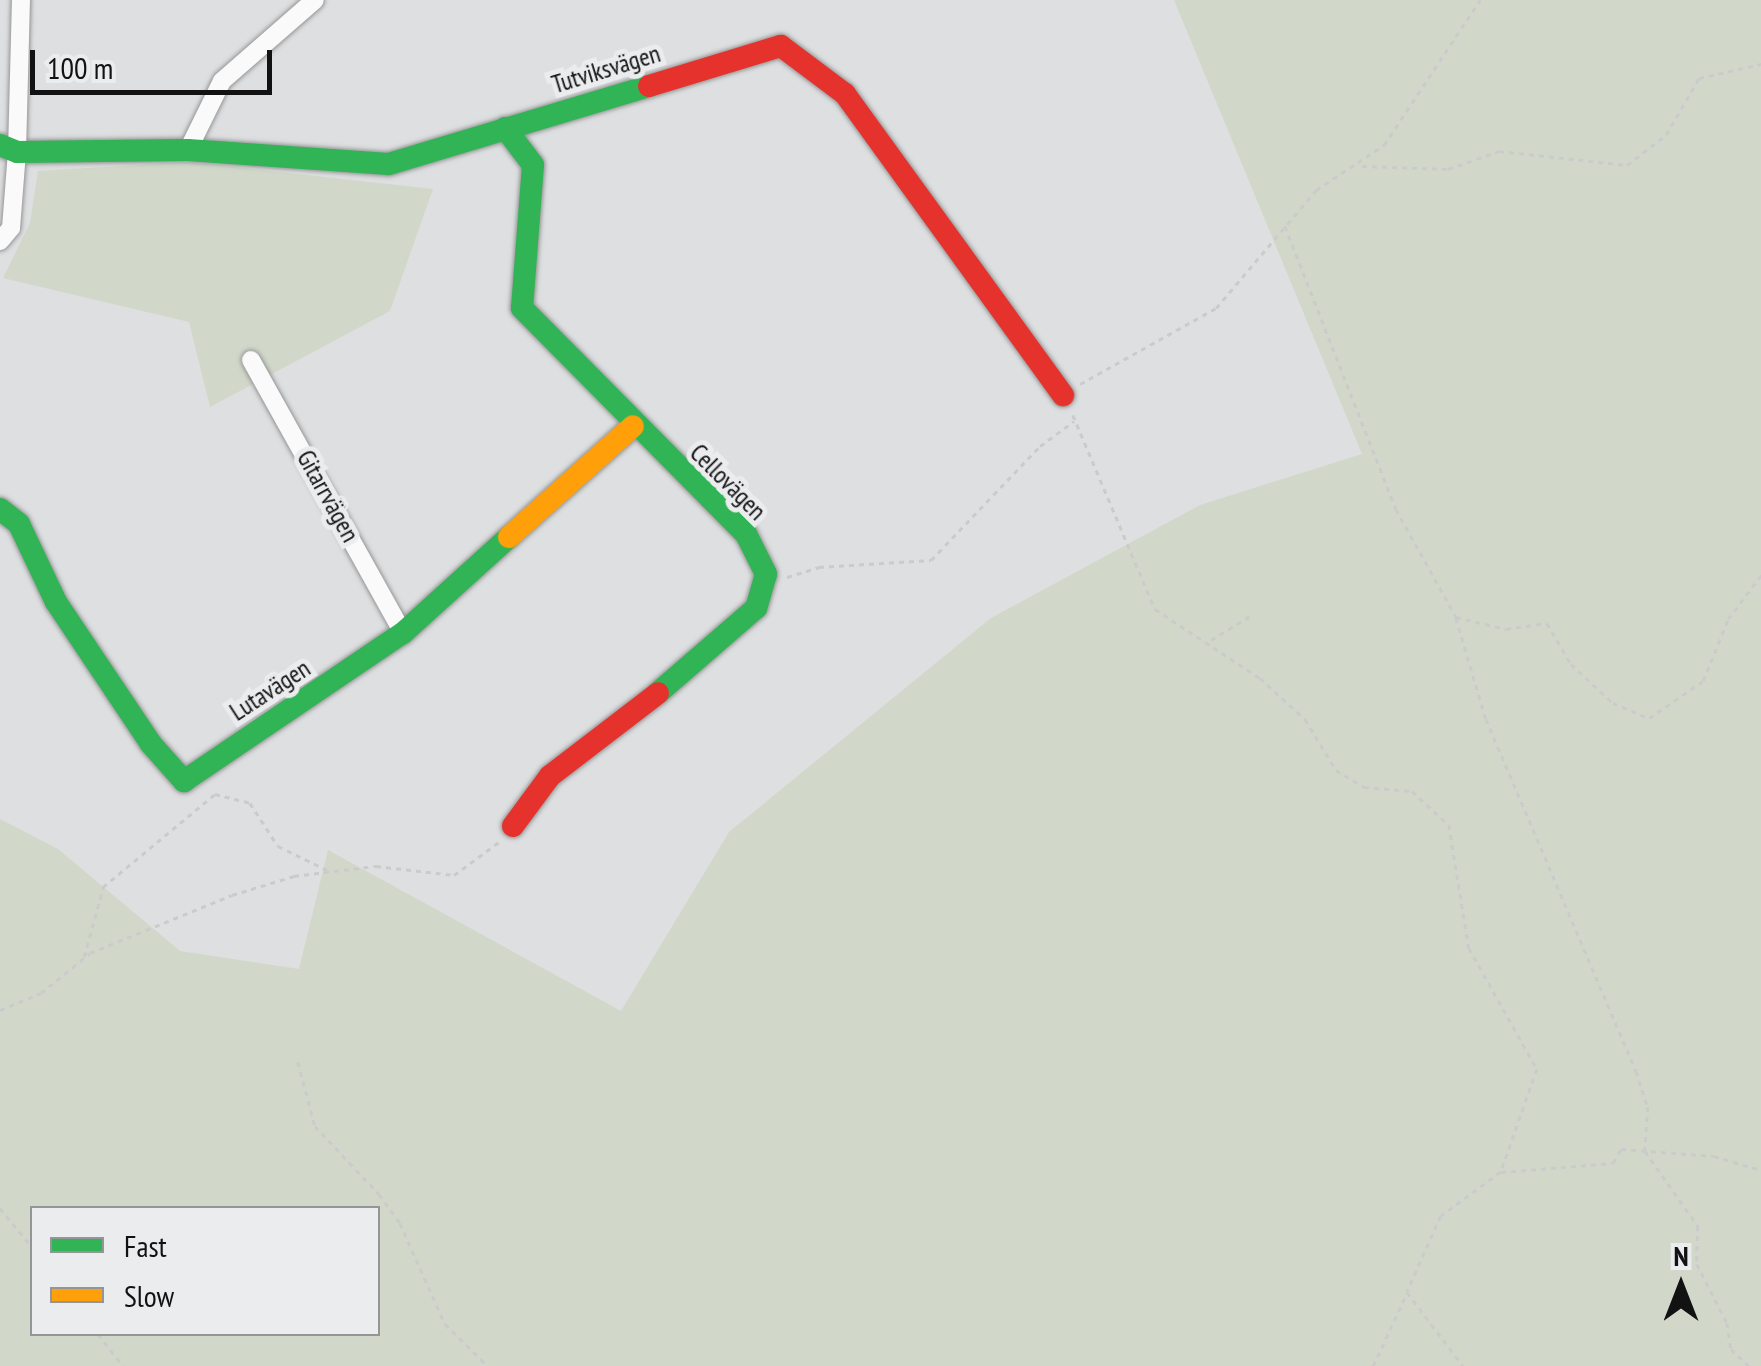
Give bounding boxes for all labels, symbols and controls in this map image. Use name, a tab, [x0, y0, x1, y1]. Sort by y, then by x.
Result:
scale bar	[35, 30, 278, 92]
street label: Tutviksvägen	[548, 38, 664, 100]
text: 100 m	[47, 48, 113, 87]
street label: Cellovägen	[684, 438, 772, 526]
street label: Gitarrvägen	[291, 445, 365, 547]
street label: Lutavägen	[224, 653, 316, 727]
legend	[30, 1206, 380, 1336]
text: Fast	[124, 1226, 167, 1265]
north arrow	[1631, 1236, 1731, 1336]
text: N	[1673, 1237, 1689, 1274]
text: Slow	[124, 1276, 174, 1315]

